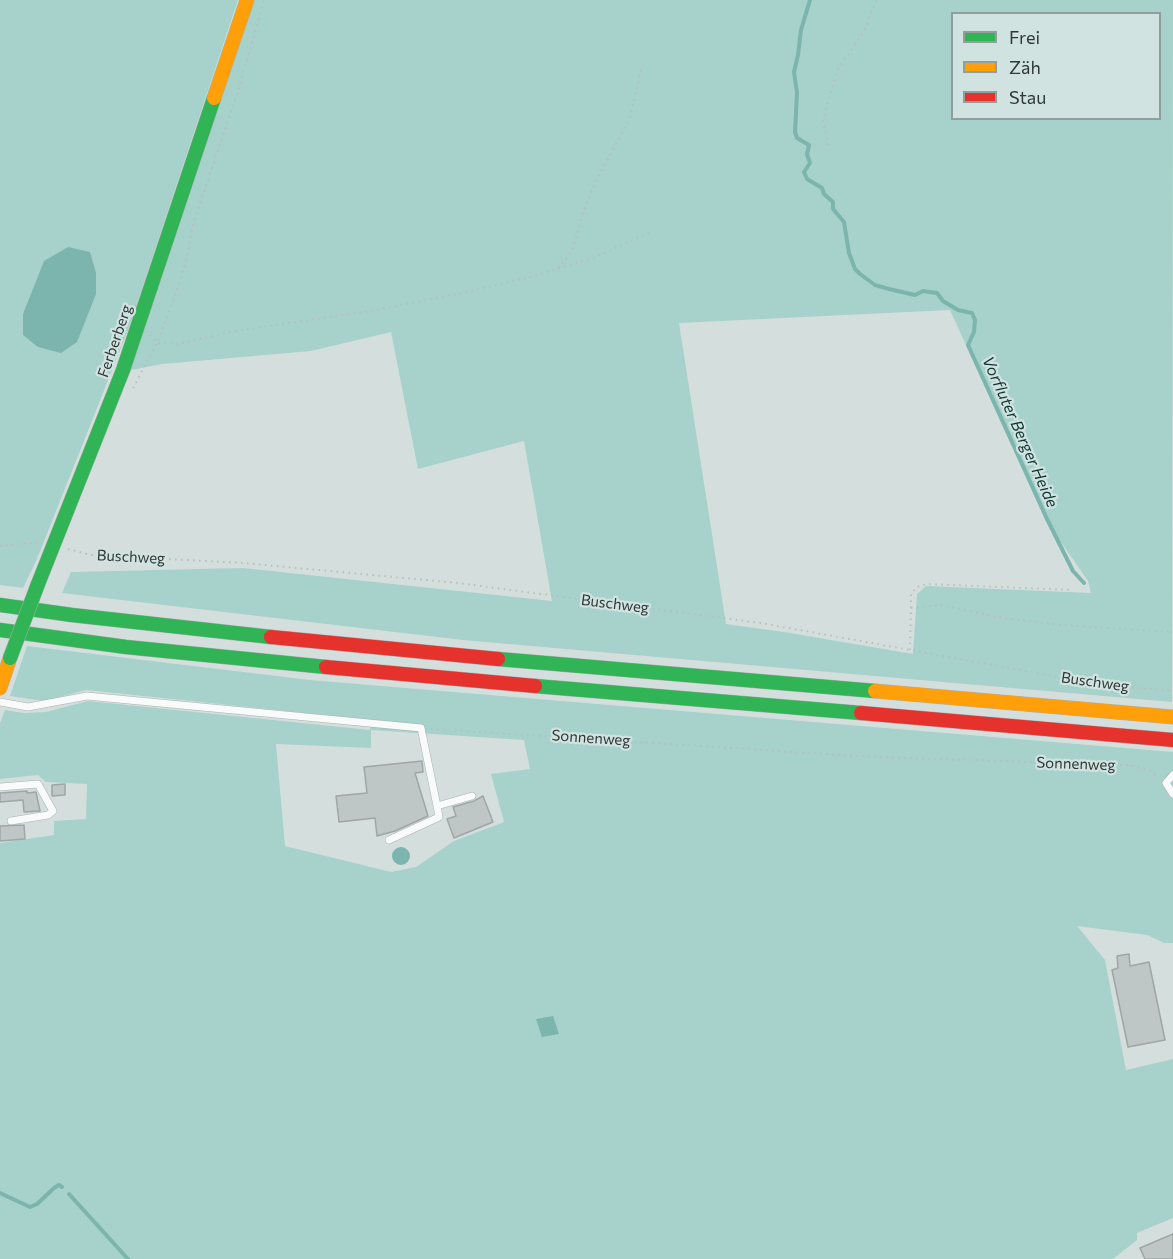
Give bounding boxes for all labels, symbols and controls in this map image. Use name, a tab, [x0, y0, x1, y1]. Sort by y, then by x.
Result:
legend	[951, 12, 1161, 120]
text: Frei	[1009, 26, 1040, 48]
text: Zäh	[1009, 56, 1041, 78]
text: Stau	[1009, 86, 1046, 108]
street label: Ferberberg	[94, 302, 136, 380]
water label: Vorfluter Berger Heide	[978, 353, 1062, 511]
street label: Buschweg	[96, 546, 166, 568]
street label: Buschweg	[580, 591, 650, 617]
street label: Buschweg	[1060, 668, 1130, 696]
street label: Sonnenweg	[551, 726, 631, 750]
street label: Sonnenweg	[1036, 754, 1116, 774]

